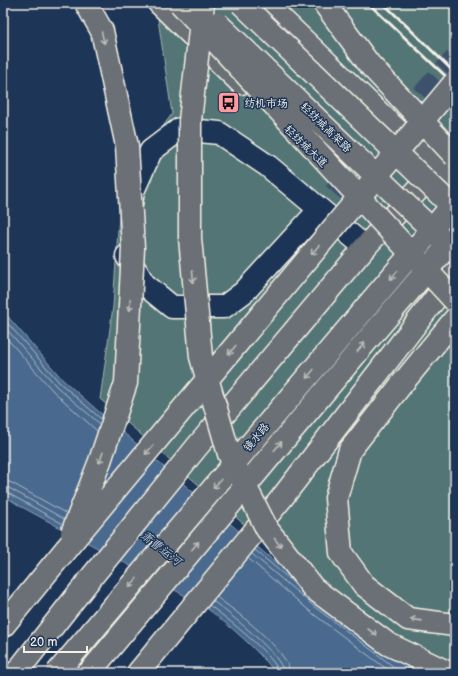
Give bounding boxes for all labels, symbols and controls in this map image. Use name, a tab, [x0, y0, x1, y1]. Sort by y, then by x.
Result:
one-way arrow	[100, 31, 108, 44]
bus stop icon: 纺机市场	[216, 90, 242, 116]
place label: 纺机市场	[244, 97, 288, 110]
street label: 轻纺城高架路	[297, 100, 354, 155]
street label: 轻纺城大道	[281, 123, 330, 170]
one-way arrow	[311, 245, 320, 256]
one-way arrow	[389, 269, 398, 280]
one-way arrow	[190, 270, 197, 283]
one-way arrow	[127, 298, 134, 311]
one-way arrow	[357, 341, 366, 352]
one-way arrow	[227, 345, 236, 355]
one-way arrow	[305, 369, 314, 379]
street label: 镜水路	[241, 421, 272, 454]
one-way arrow	[274, 441, 283, 452]
one-way arrow	[144, 444, 153, 455]
one-way arrow	[96, 452, 104, 464]
one-way arrow	[212, 479, 221, 489]
water label: 萧曹运河	[137, 528, 186, 570]
one-way arrow	[274, 538, 282, 549]
one-way arrow	[190, 541, 199, 552]
one-way arrow	[129, 578, 138, 589]
one-way arrow	[410, 616, 423, 624]
scale bar	[24, 628, 87, 654]
one-way arrow	[366, 628, 377, 636]
text: 20 m	[30, 635, 57, 650]

